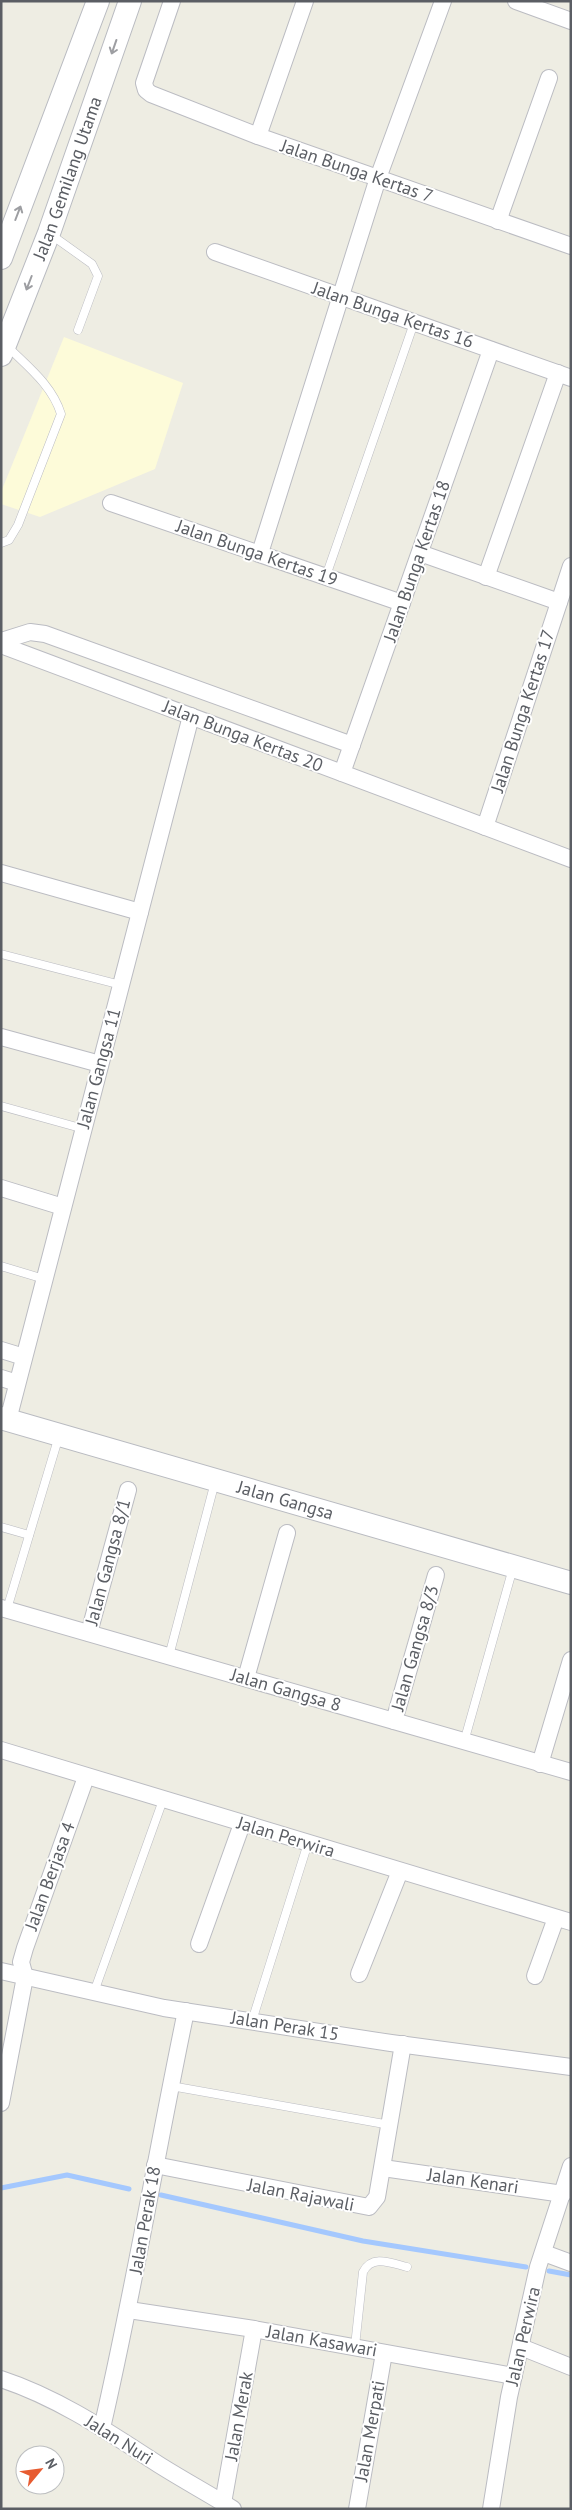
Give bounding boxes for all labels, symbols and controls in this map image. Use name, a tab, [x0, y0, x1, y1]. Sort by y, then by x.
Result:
one-way arrow	[109, 39, 118, 55]
street label: Jalan Gemilang Utama	[27, 93, 107, 264]
street label: Jalan Bunga Kertas 7	[277, 133, 436, 207]
one-way arrow	[14, 206, 23, 221]
one-way arrow	[24, 275, 33, 290]
street label: Jalan Bunga Kertas 16	[308, 276, 477, 353]
street label: Jalan Bunga Kertas 18	[378, 477, 455, 646]
street label: Jalan Bunga Kertas 19	[172, 514, 341, 591]
street label: Jalan Bunga Kertas 17	[485, 627, 560, 796]
street label: Jalan Bunga Kertas 20	[159, 694, 327, 777]
street label: Jalan Gangsa 11	[71, 1005, 126, 1131]
street label: Jalan Gangsa	[234, 1475, 336, 1525]
street label: Jalan Gangsa 8/1	[79, 1496, 135, 1628]
street label: Jalan Gangsa 8/3	[385, 1582, 443, 1714]
street label: Jalan Gangsa 8	[227, 1663, 344, 1716]
street label: Jalan Perwira	[234, 1810, 338, 1862]
street label: Jalan Berjasa 4	[19, 1818, 80, 1934]
street label: Jalan Perak 15	[228, 2005, 341, 2045]
street label: Jalan Kenari	[425, 2163, 520, 2198]
street label: Jalan Perak 18	[124, 2164, 165, 2277]
street label: Jalan Rajawali	[245, 2173, 357, 2216]
street label: Jalan Perwira	[500, 2284, 545, 2389]
street label: Jalan Kasawari	[264, 2319, 379, 2362]
street label: Jalan Merak	[219, 2369, 258, 2463]
street label: Jalan Merpati	[349, 2379, 390, 2484]
street label: Jalan Nuri	[80, 2409, 157, 2469]
north arrow	[15, 2445, 65, 2495]
text: N	[41, 2455, 61, 2472]

